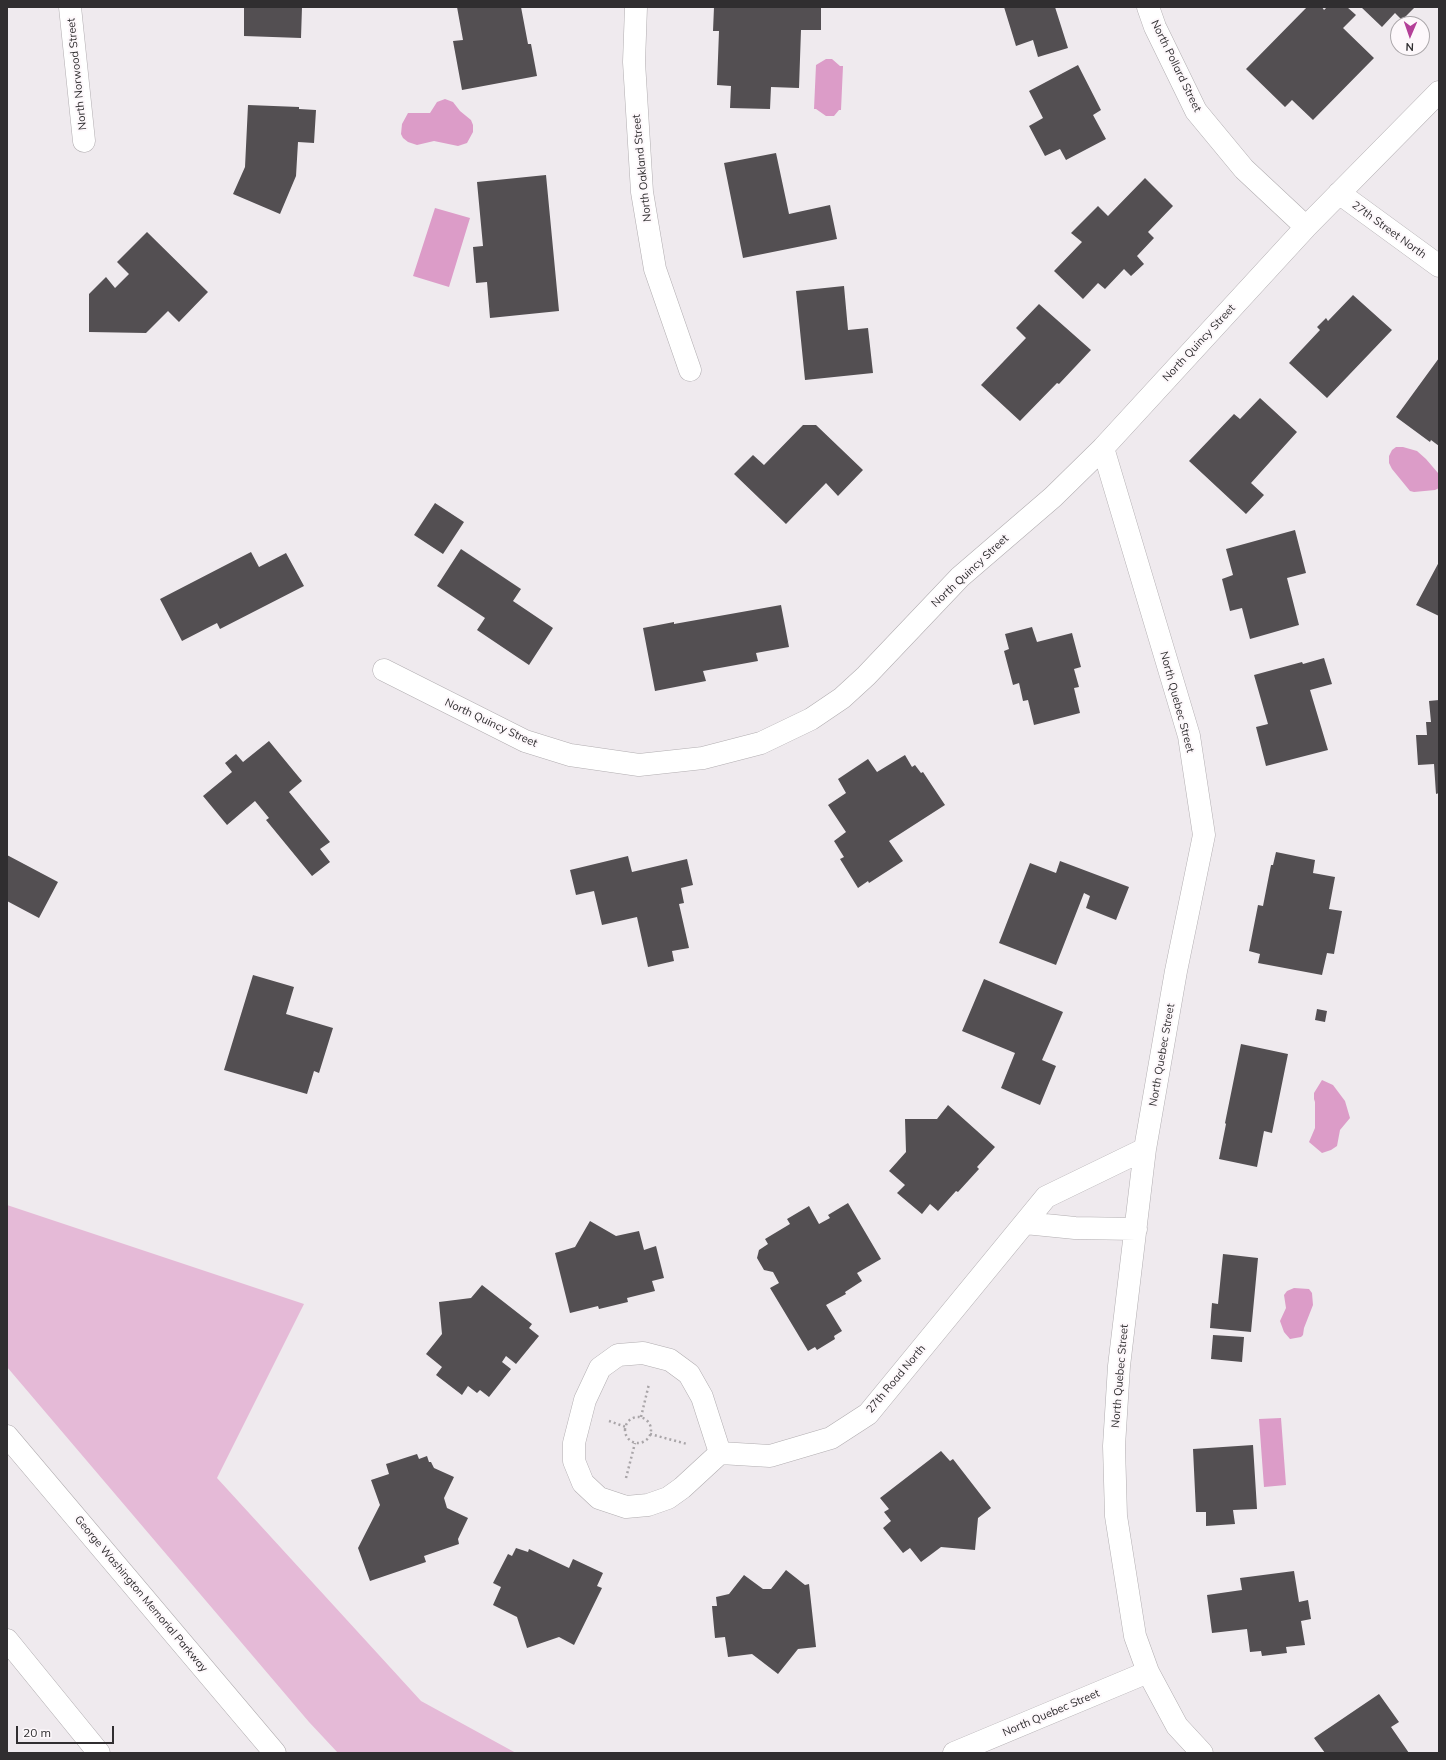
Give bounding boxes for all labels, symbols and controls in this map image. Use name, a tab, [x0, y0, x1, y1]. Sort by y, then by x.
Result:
north arrow	[1390, 16, 1430, 56]
street label: North Norwood Street	[65, 17, 89, 131]
street label: North Pollard Street	[1148, 18, 1204, 114]
text: N	[1405, 40, 1414, 54]
street label: North Oakland Street	[630, 113, 654, 223]
street label: 27th Street North	[1349, 199, 1429, 261]
street label: North Quincy Street	[1160, 302, 1238, 384]
street label: North Quincy Street	[929, 532, 1011, 610]
street label: North Quebec Street	[1157, 650, 1197, 754]
street label: North Quincy Street	[443, 696, 539, 750]
street label: North Quebec Street	[1146, 1003, 1178, 1107]
street label: North Quebec Street	[1109, 1324, 1131, 1428]
street label: 27th Road North	[864, 1342, 928, 1416]
street label: George Washington Memorial Parkway	[72, 1513, 210, 1675]
street label: North Quebec Street	[1001, 1687, 1101, 1739]
scale bar	[18, 1718, 116, 1744]
text: 20 m	[23, 1725, 51, 1740]

